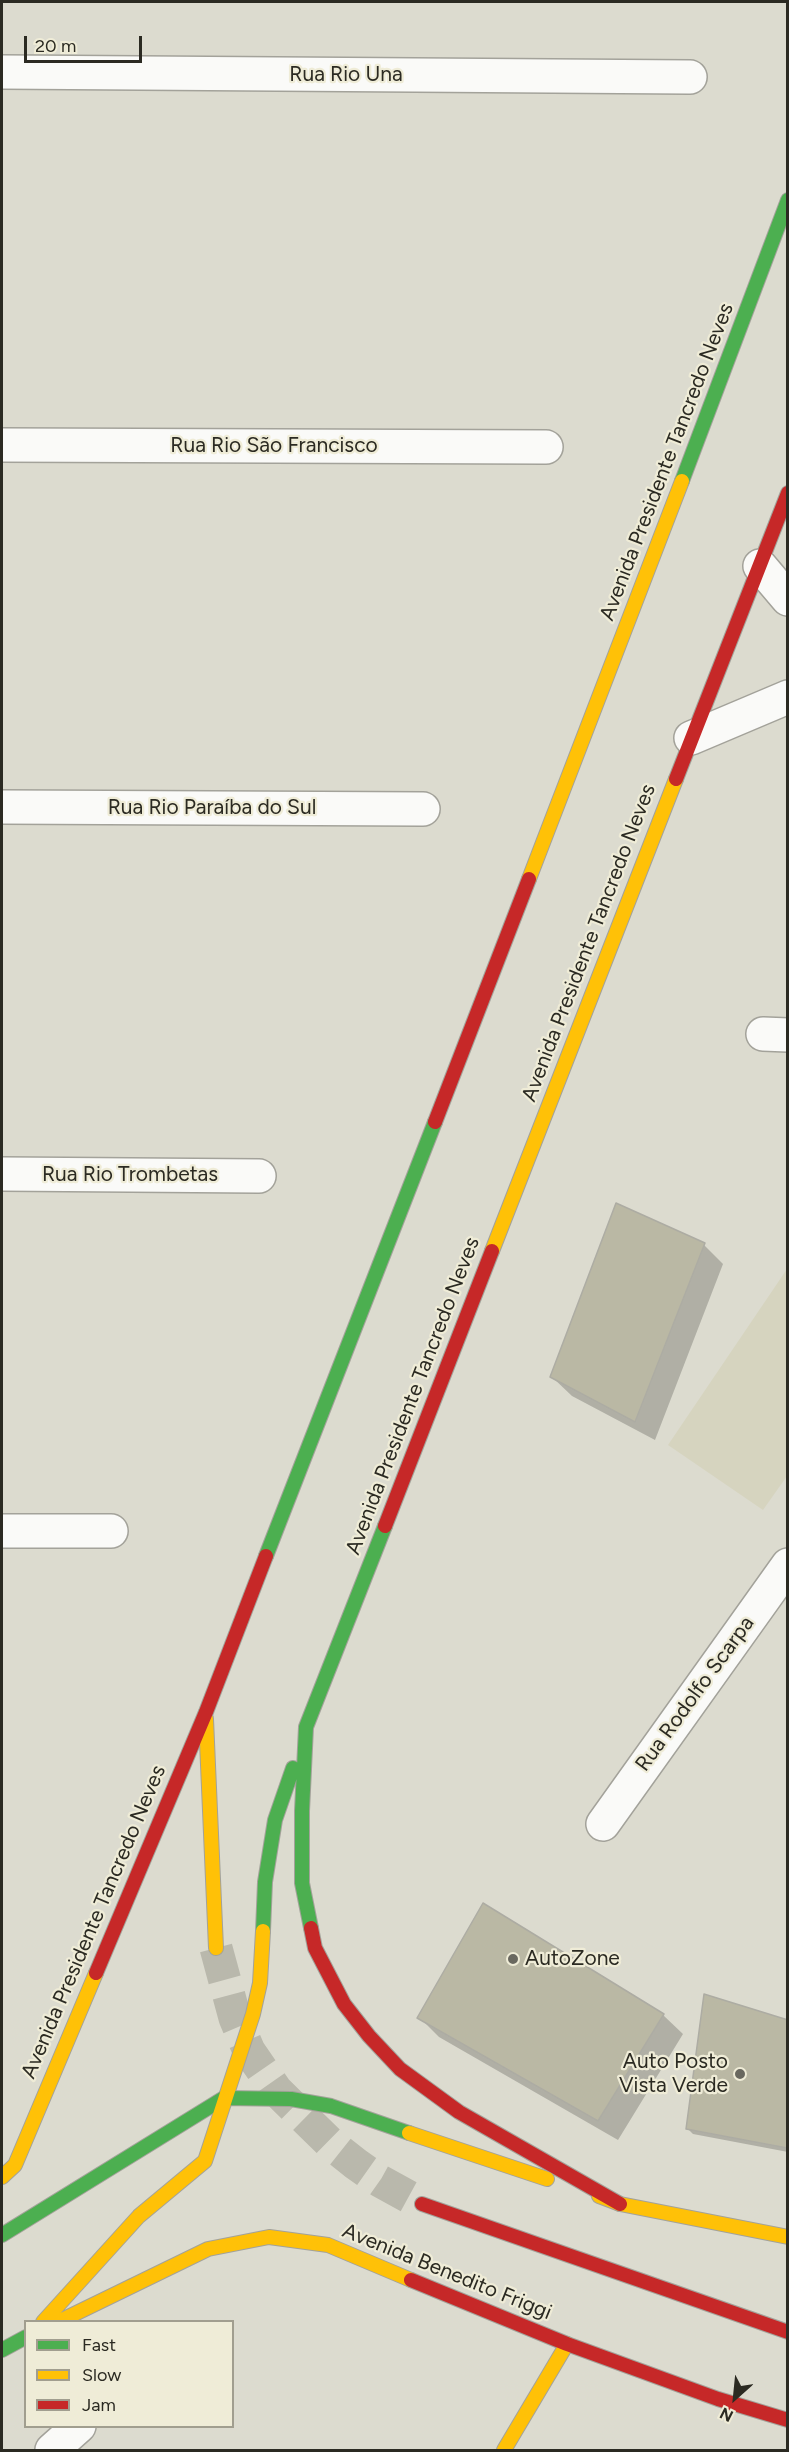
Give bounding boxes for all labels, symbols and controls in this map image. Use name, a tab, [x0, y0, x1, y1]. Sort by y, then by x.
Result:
scale bar	[27, 24, 146, 62]
text: 20 m	[35, 35, 76, 57]
street label: Rua Rio Una	[289, 62, 403, 88]
street label: Avenida Presidente Tancredo Neves	[595, 300, 739, 624]
street label: Rua Rio São Francisco	[170, 433, 378, 459]
street label: Avenida Presidente Tancredo Neves	[517, 781, 661, 1105]
street label: Rua Rio Paraíba do Sul	[108, 795, 316, 821]
street label: Rua Rio Trombetas	[42, 1162, 218, 1188]
street label: Avenida Presidente Tancredo Neves	[341, 1234, 485, 1558]
street label: Rua Rodolfo Scarpa	[630, 1612, 760, 1776]
street label: Avenida Presidente Tancredo Neves	[16, 1762, 172, 2082]
place label: AutoZone	[525, 1946, 620, 1972]
marker: AutoZone	[506, 1952, 520, 1966]
place label: Auto Posto Vista Verde	[619, 2049, 728, 2099]
marker: Auto Posto Vista Verde	[733, 2067, 747, 2081]
street label: Avenida Benedito Friggi	[339, 2218, 555, 2326]
legend	[24, 2320, 234, 2428]
text: Fast	[82, 2334, 116, 2356]
text: Slow	[82, 2364, 121, 2386]
north arrow	[705, 2368, 765, 2428]
text: Jam	[82, 2394, 116, 2416]
text: N	[717, 2403, 736, 2426]

